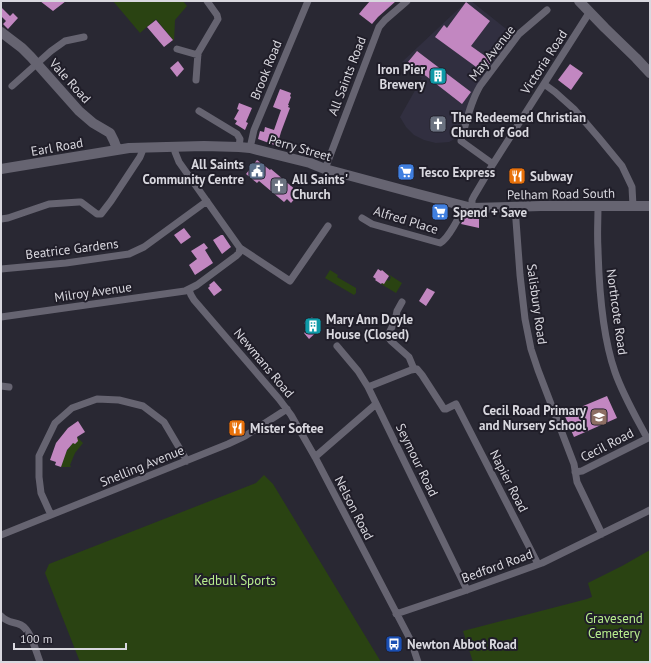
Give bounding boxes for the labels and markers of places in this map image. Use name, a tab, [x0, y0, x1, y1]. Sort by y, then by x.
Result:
place label: Iron Pier Brewery	[377, 61, 426, 93]
building icon: Iron Pier Brewery	[428, 66, 448, 86]
place label: The Redeemed Christian Church of God	[451, 109, 586, 141]
church icon: The Redeemed Christian Church of God	[428, 114, 448, 134]
place label: All Saints Community Centre	[142, 156, 245, 188]
public building icon: All Saints Community Centre	[247, 161, 267, 181]
supermarket icon: Tesco Express	[396, 162, 416, 182]
place label: Tesco Express	[419, 164, 496, 181]
restaurant icon: Subway	[507, 166, 527, 186]
place label: Subway	[530, 168, 574, 185]
place label: All Saints' Church	[292, 171, 348, 203]
church icon: All Saints' Church	[269, 176, 289, 196]
supermarket icon: Spend + Save	[430, 202, 450, 222]
place label: Spend + Save	[453, 204, 527, 221]
place label: Mary Ann Doyle House (Closed)	[326, 311, 414, 343]
building icon: Mary Ann Doyle House (Closed)	[303, 316, 323, 336]
place label: Cecil Road Primary and Nursery School	[479, 402, 587, 434]
school or university icon: Cecil Road Primary and Nursery School	[589, 407, 609, 427]
restaurant icon: Mister Softee	[227, 418, 247, 438]
place label: Mister Softee	[250, 420, 324, 437]
bus stop icon: Newton Abbot Road	[384, 634, 404, 654]
place label: Newton Abbot Road	[407, 636, 517, 653]

